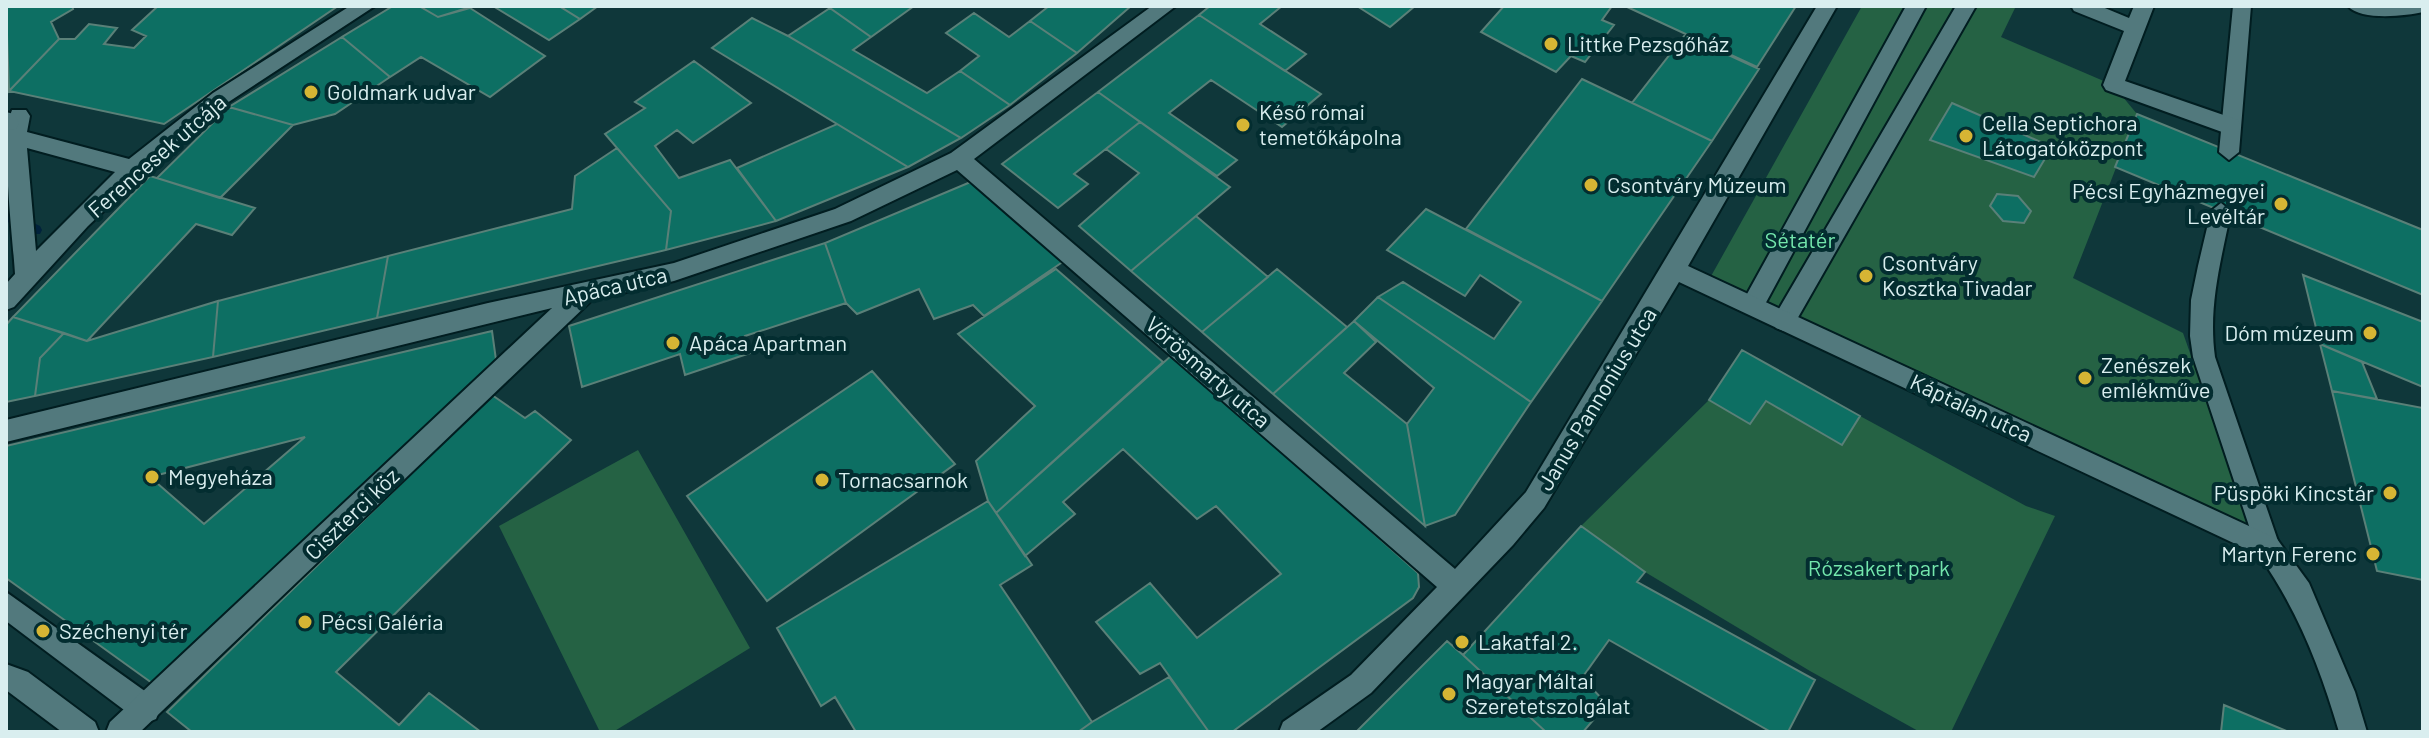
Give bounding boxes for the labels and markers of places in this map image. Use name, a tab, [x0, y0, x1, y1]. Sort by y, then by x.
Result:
place label: Littke Pezsgőház	[1567, 30, 1729, 56]
marker: Littke Pezsgőház	[1542, 35, 1560, 53]
place label: Goldmark udvar	[327, 78, 476, 104]
marker: Goldmark udvar	[302, 83, 320, 101]
place label: Késő római temetőkápolna	[1259, 98, 1402, 149]
place label: Cella Septichora Látogatóközpont	[1982, 109, 2144, 160]
marker: Késő római temetőkápolna	[1234, 116, 1252, 134]
marker: Cella Septichora Látogatóközpont	[1957, 127, 1975, 145]
place label: Csontváry Múzeum	[1607, 171, 1786, 197]
marker: Csontváry Múzeum	[1582, 176, 1600, 194]
place label: Pécsi Egyházmegyei Levéltár	[2072, 177, 2265, 228]
marker: Pécsi Egyházmegyei Levéltár	[2272, 195, 2290, 213]
place label: Csontváry Kosztka Tivadar	[1882, 249, 2032, 300]
marker: Csontváry Kosztka Tivadar	[1857, 267, 1875, 285]
place label: Dóm múzeum	[2224, 319, 2354, 345]
marker: Dóm múzeum	[2361, 324, 2379, 342]
place label: Apáca Apartman	[689, 329, 847, 355]
marker: Apáca Apartman	[664, 334, 682, 352]
place label: Zenészek emlékműve	[2101, 351, 2211, 402]
marker: Zenészek emlékműve	[2076, 369, 2094, 387]
place label: Megyeháza	[168, 463, 273, 489]
place label: Tornacsarnok	[838, 466, 968, 492]
marker: Megyeháza	[143, 468, 161, 486]
marker: Tornacsarnok	[813, 471, 831, 489]
place label: Püspöki Kincstár	[2214, 479, 2374, 505]
marker: Püspöki Kincstár	[2381, 484, 2399, 502]
place label: Martyn Ferenc	[2221, 540, 2357, 566]
marker: Martyn Ferenc	[2364, 545, 2382, 563]
place label: Pécsi Galéria	[321, 608, 444, 634]
marker: Pécsi Galéria	[296, 613, 314, 631]
place label: Széchenyi tér	[59, 617, 187, 643]
marker: Széchenyi tér	[34, 622, 52, 640]
place label: Lakatfal 2.	[1478, 628, 1578, 654]
marker: Lakatfal 2.	[1453, 633, 1471, 651]
place label: Magyar Máltai Szeretetszolgálat	[1465, 667, 1631, 718]
marker: Magyar Máltai Szeretetszolgálat	[1440, 685, 1458, 703]

